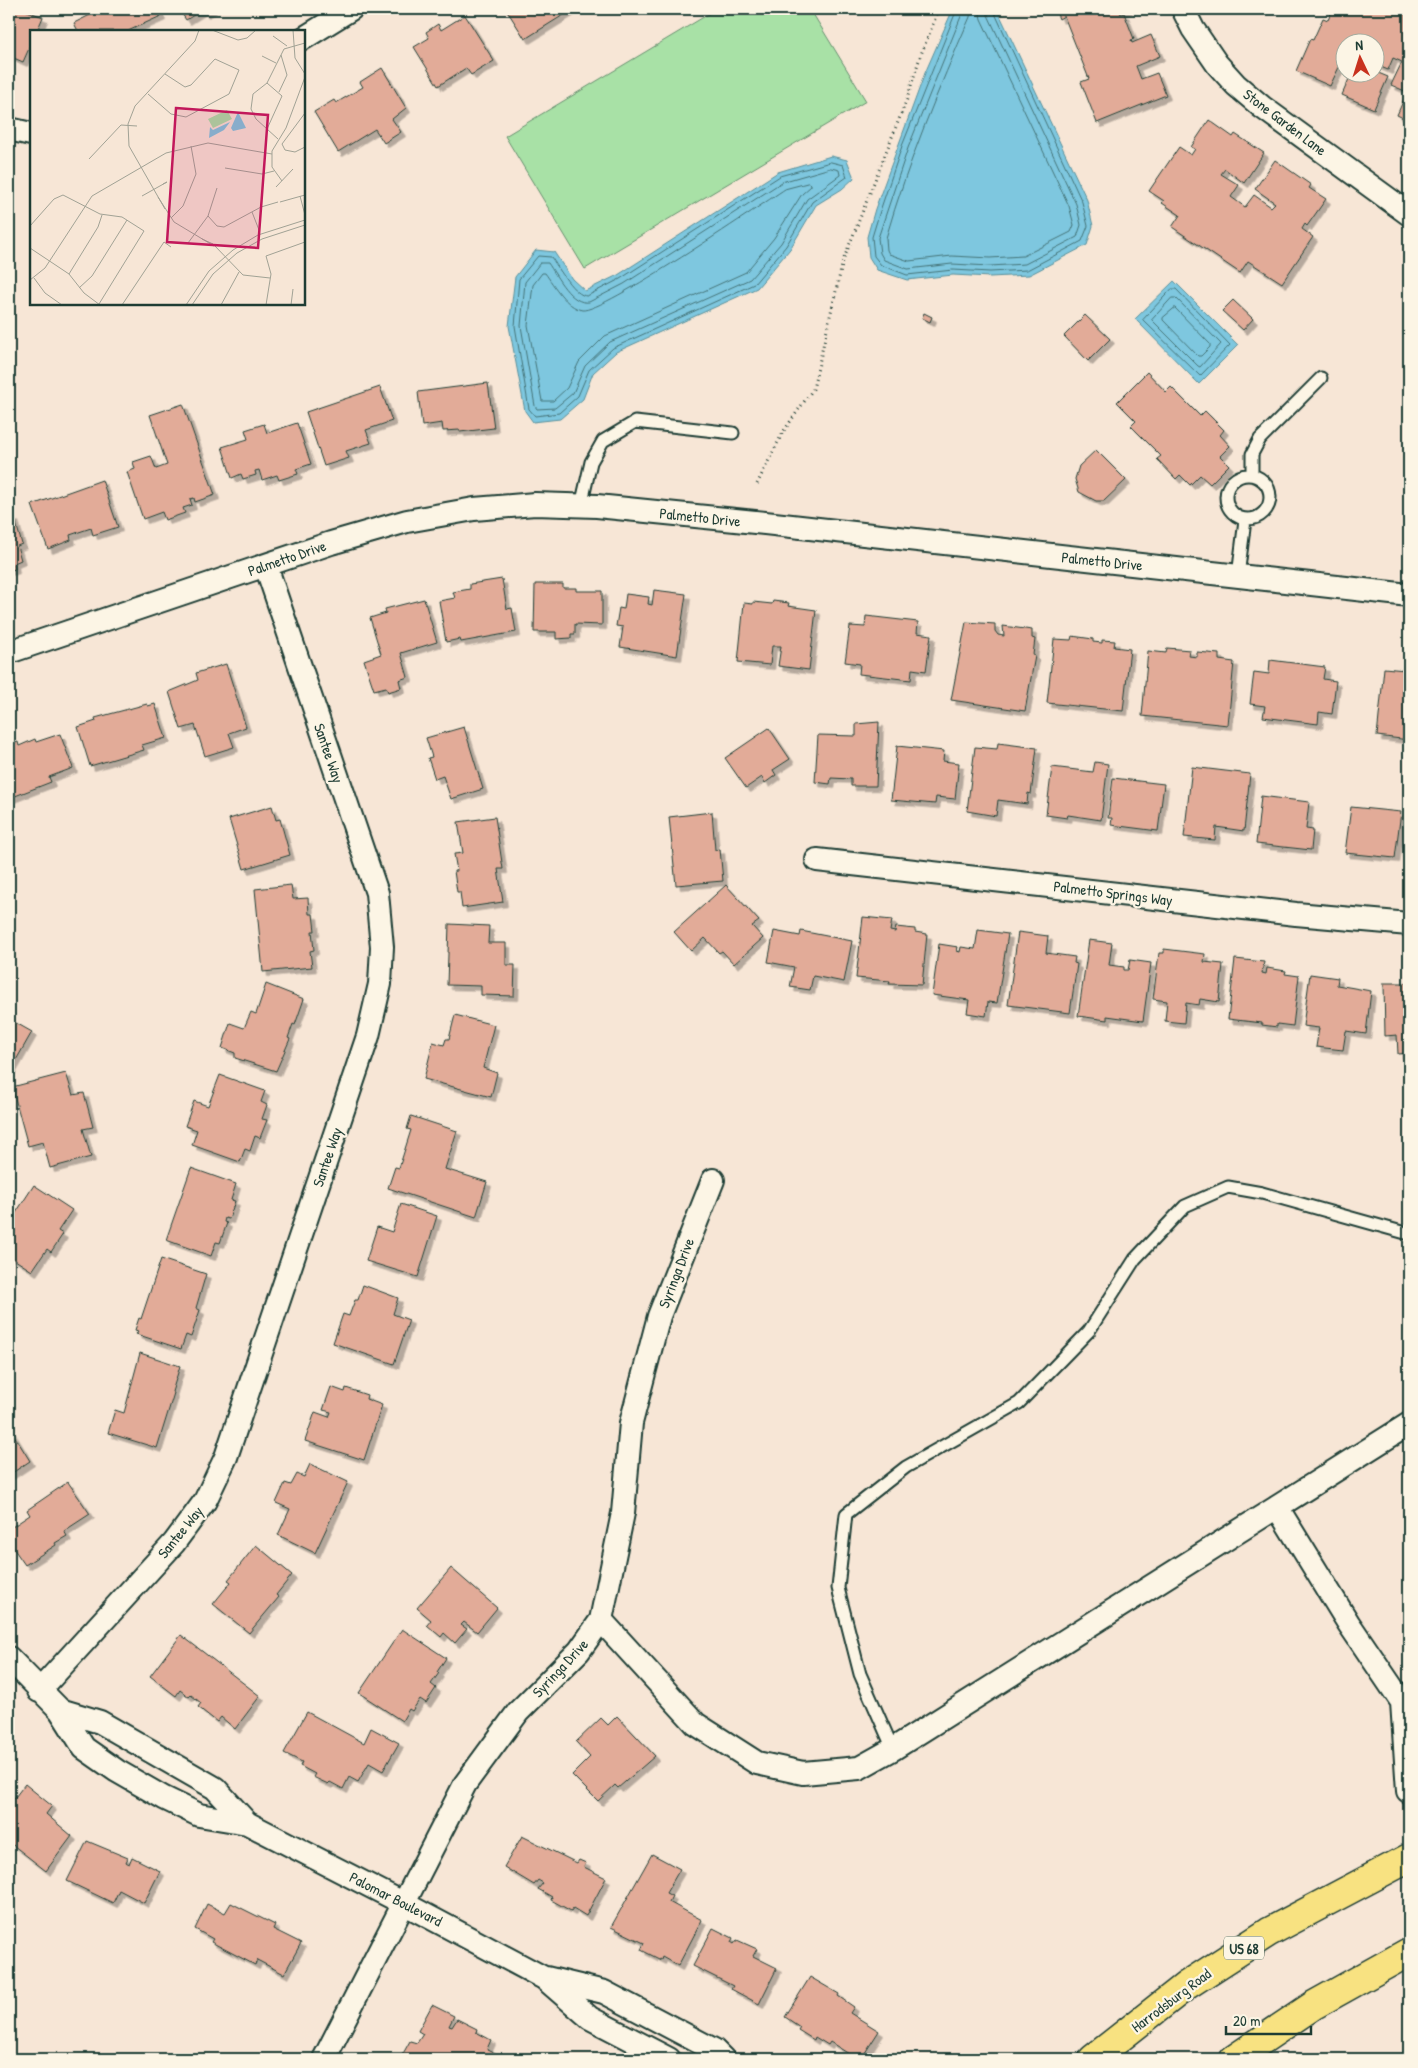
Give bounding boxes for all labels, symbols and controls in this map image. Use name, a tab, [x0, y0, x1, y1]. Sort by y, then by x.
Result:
inset map	[30, 30, 305, 305]
north arrow	[1336, 32, 1386, 82]
text: N	[1355, 35, 1364, 54]
street label: Stone Garden Lane	[1239, 84, 1331, 160]
street label: Palmetto Drive	[658, 502, 742, 532]
street label: Palmetto Drive	[245, 535, 329, 581]
street label: Palmetto Drive	[1060, 546, 1144, 576]
street label: Santee Way	[309, 720, 349, 786]
street label: Palmetto Springs Way	[1052, 875, 1174, 911]
street label: Santee Way	[307, 1124, 347, 1190]
street label: Syringa Drive	[653, 1235, 699, 1311]
street label: Santee Way	[152, 1501, 208, 1563]
street label: Syringa Drive	[527, 1634, 593, 1702]
street label: Palomar Boulevard	[346, 1867, 446, 1931]
road number: US 68	[1224, 1936, 1264, 1960]
street label: Harrodsburg Road	[1127, 1963, 1215, 2037]
scale bar	[1226, 2003, 1310, 2035]
text: 20 m	[1233, 2010, 1260, 2031]

